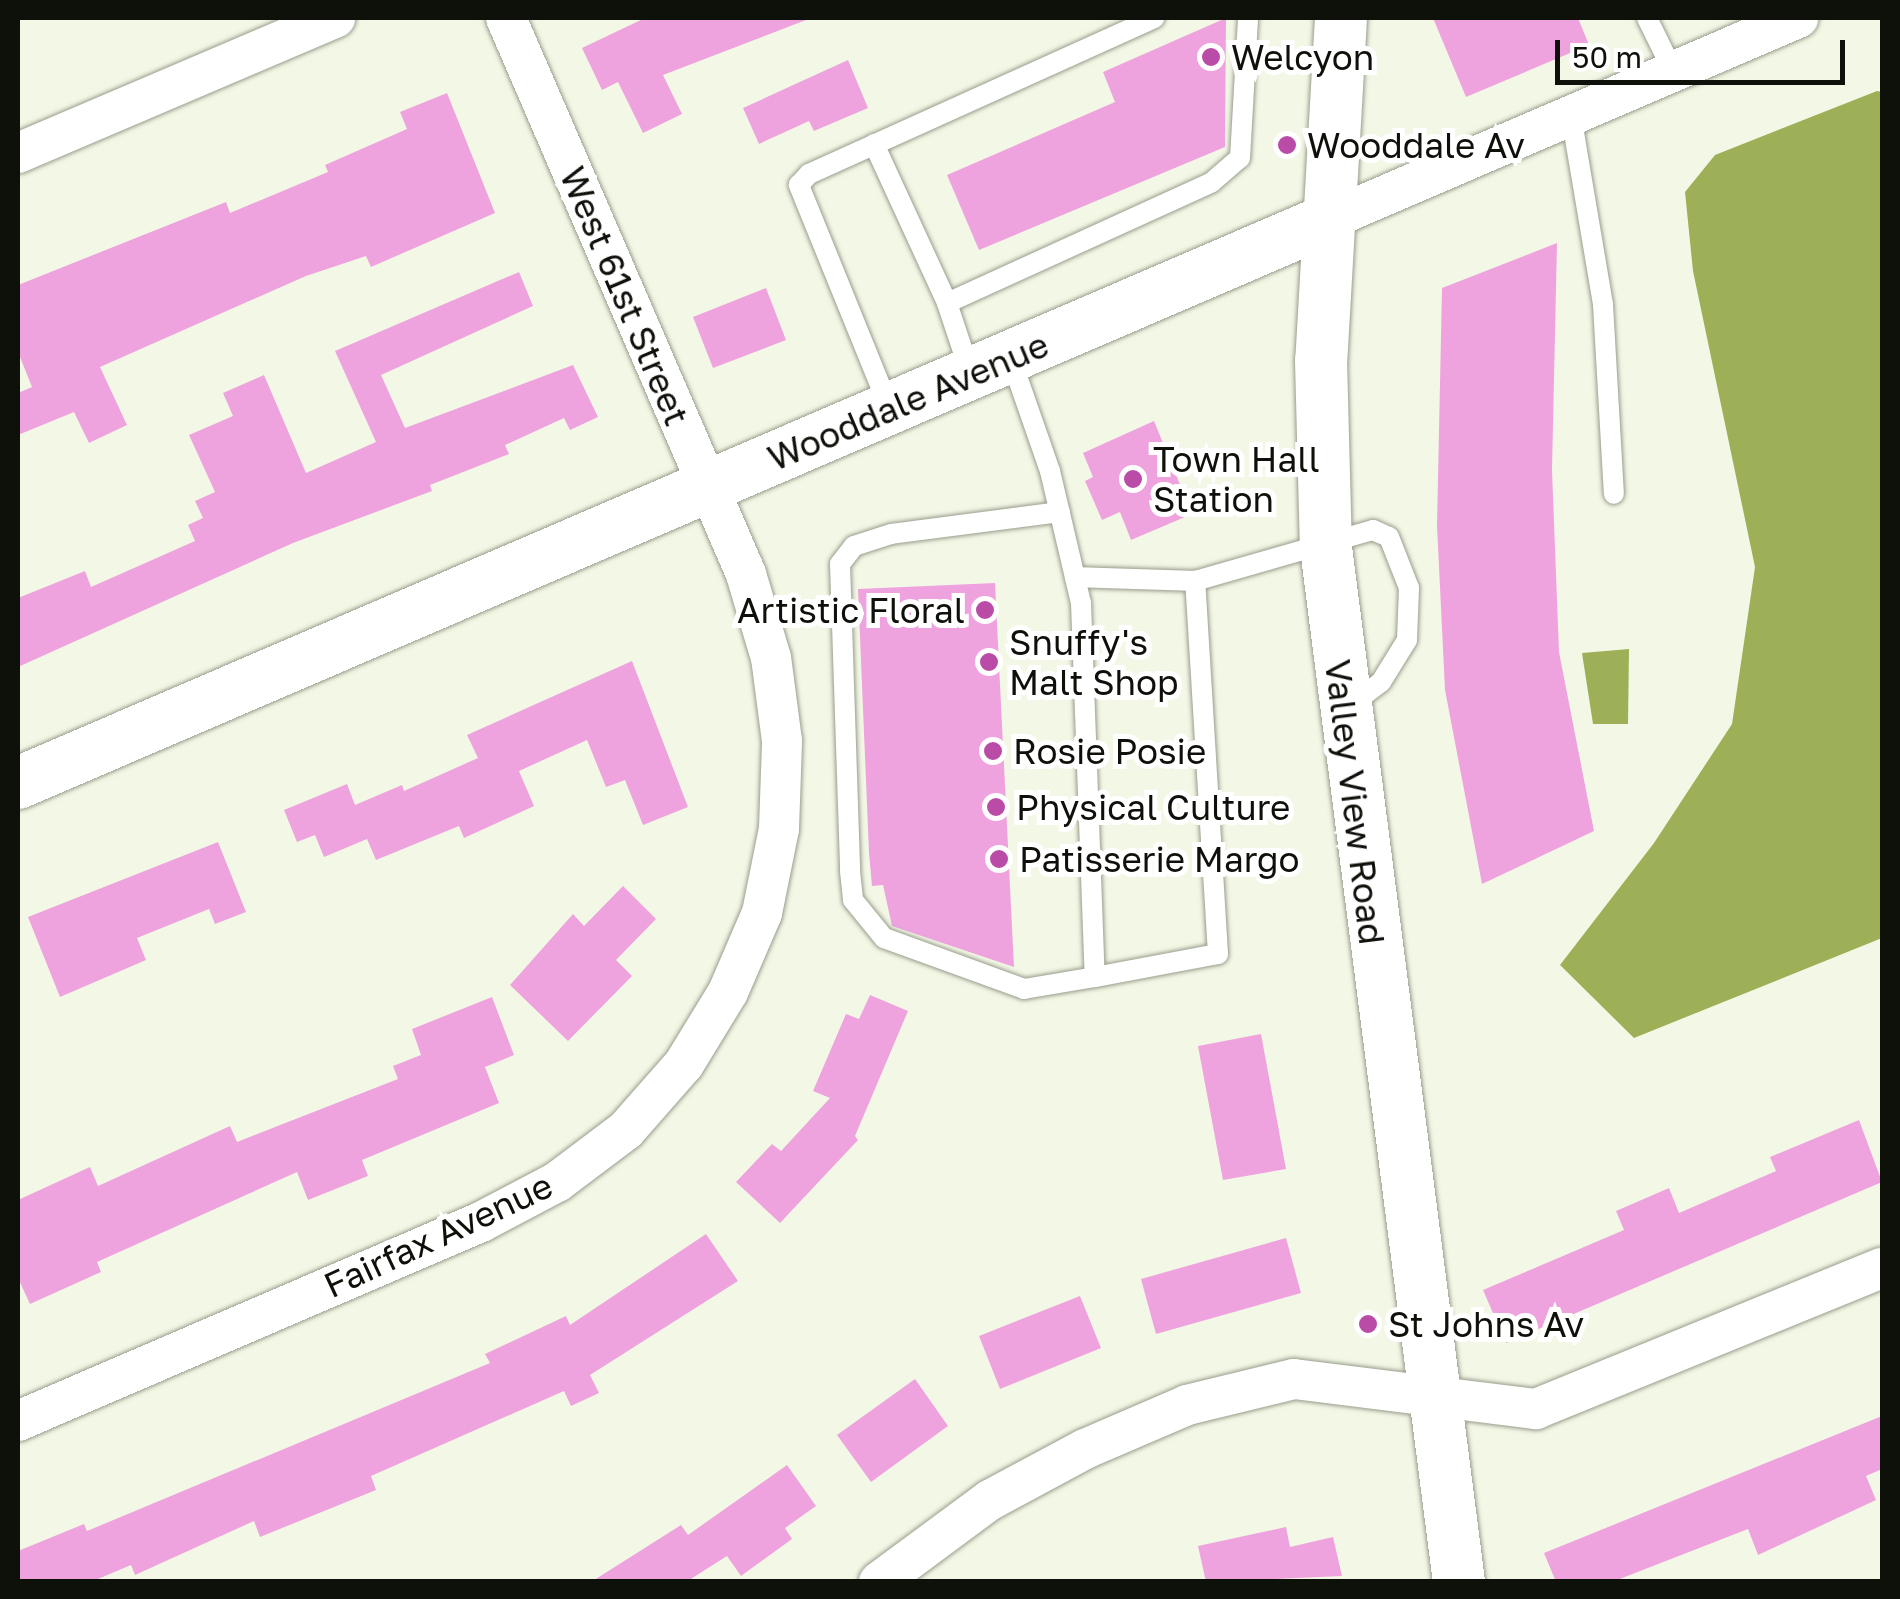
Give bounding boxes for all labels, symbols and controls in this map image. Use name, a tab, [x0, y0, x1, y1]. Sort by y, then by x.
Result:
scale bar	[1560, 20, 1850, 82]
place label: Welcyon	[1231, 36, 1374, 78]
text: 50 m	[1572, 39, 1642, 75]
marker: Welcyon	[1200, 46, 1222, 68]
place label: Wooddale Av	[1307, 124, 1525, 166]
marker: Wooddale Av	[1276, 134, 1298, 156]
street label: West 61st Street	[552, 160, 698, 432]
street label: Wooddale Avenue	[762, 323, 1054, 479]
place label: Town Hall Station	[1153, 438, 1320, 520]
marker: Town Hall Station	[1122, 468, 1144, 490]
place label: Artistic Floral	[737, 589, 965, 631]
marker: Artistic Floral	[974, 599, 996, 621]
place label: Snuffy's Malt Shop	[1009, 621, 1179, 703]
marker: Snuffy's Malt Shop	[978, 651, 1000, 673]
street label: Valley View Road	[1317, 657, 1393, 947]
place label: Rosie Posie	[1013, 730, 1206, 772]
marker: Rosie Posie	[982, 740, 1004, 762]
place label: Physical Culture	[1016, 786, 1290, 828]
marker: Physical Culture	[985, 796, 1007, 818]
place label: Patisserie Margo	[1019, 838, 1300, 880]
marker: Patisserie Margo	[988, 848, 1010, 870]
street label: Fairfax Avenue	[317, 1164, 559, 1306]
place label: St Johns Av	[1388, 1303, 1584, 1345]
marker: St Johns Av	[1357, 1313, 1379, 1335]

